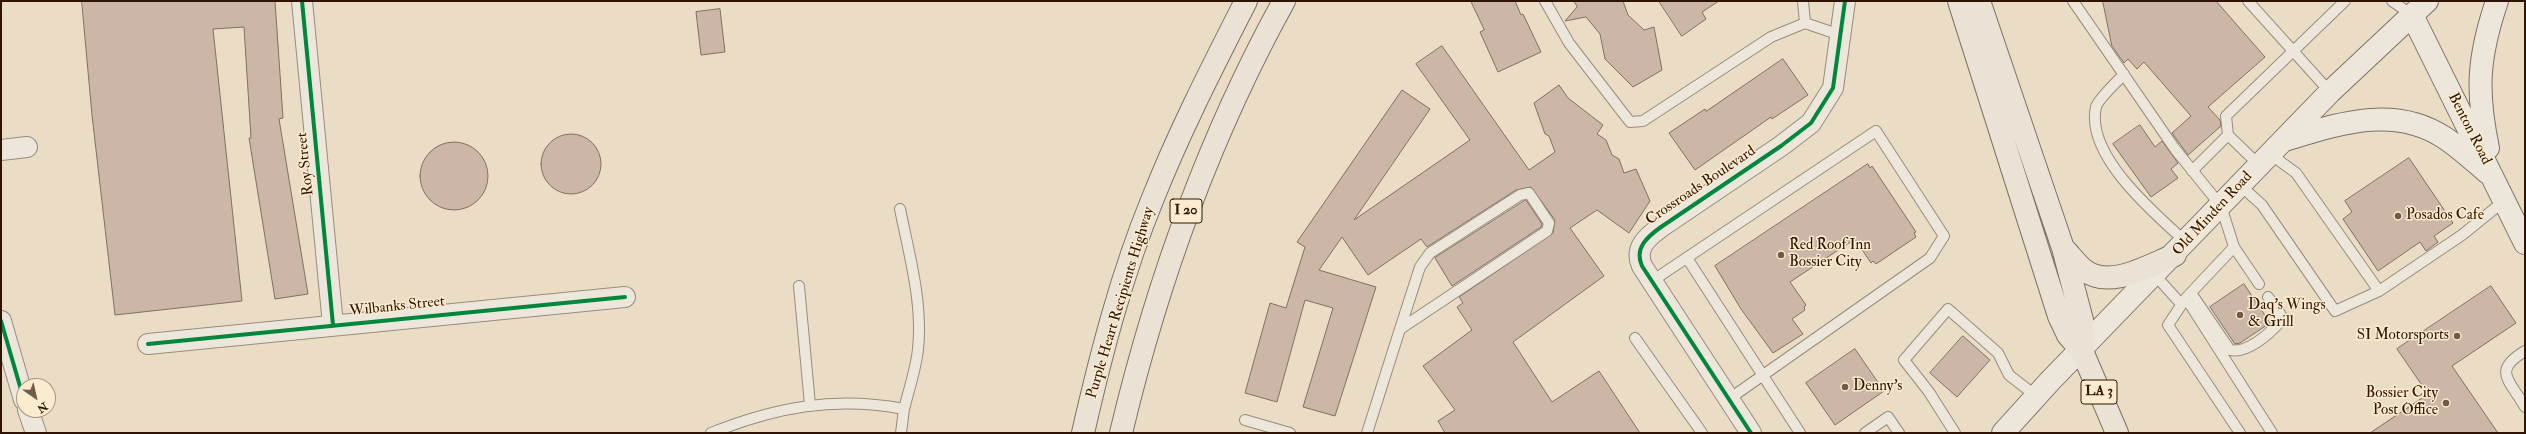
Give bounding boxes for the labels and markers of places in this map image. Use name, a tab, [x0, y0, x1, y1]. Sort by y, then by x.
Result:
place label: Posados Cafe	[2406, 207, 2484, 225]
marker: Posados Cafe	[2393, 211, 2403, 221]
place label: Red Roof Inn Bossier City	[1789, 237, 1871, 272]
marker: Red Roof Inn Bossier City	[1776, 250, 1786, 260]
place label: Daq's Wings & Grill	[2248, 297, 2326, 332]
marker: Daq's Wings & Grill	[2235, 310, 2245, 320]
place label: SI Motorsports	[2357, 327, 2449, 345]
marker: SI Motorsports	[2452, 331, 2462, 341]
place label: Denny's	[1853, 378, 1902, 396]
marker: Denny's	[1840, 382, 1850, 392]
place label: Bossier City Post Office	[2365, 385, 2438, 420]
marker: Bossier City Post Office	[2441, 398, 2451, 408]

